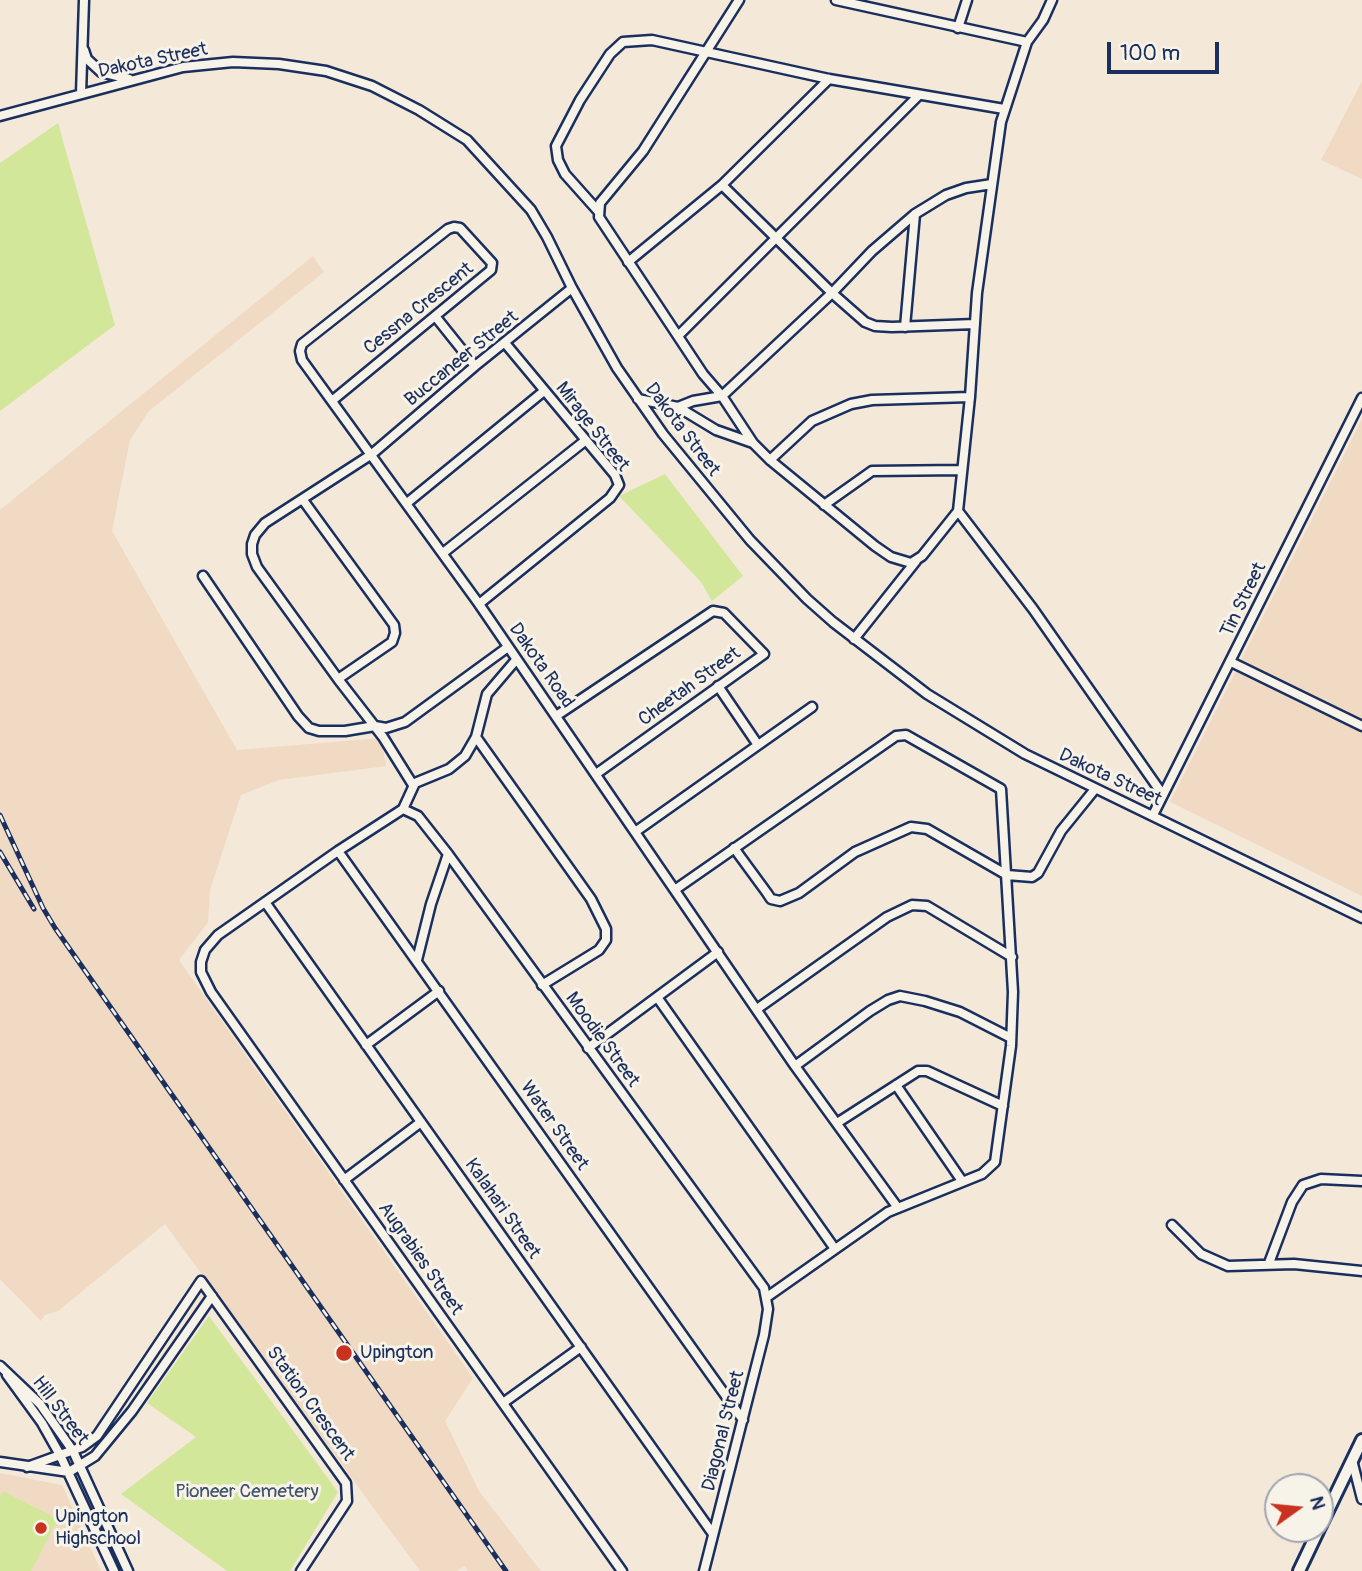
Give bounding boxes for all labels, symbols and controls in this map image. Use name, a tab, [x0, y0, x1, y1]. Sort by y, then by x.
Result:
scale bar	[1110, 28, 1222, 72]
street label: Dakota Street	[96, 38, 210, 84]
text: 100 m	[1120, 40, 1180, 67]
street label: Cessna Crescent	[360, 258, 478, 360]
street label: Buccaneer Street	[401, 306, 523, 412]
street label: Mirage Street	[550, 378, 634, 476]
street label: Dakota Street	[639, 379, 725, 481]
street label: Tin Street	[1216, 559, 1272, 641]
street label: Dakota Road	[503, 619, 579, 713]
street label: Cheetah Street	[635, 642, 745, 732]
street label: Dakota Street	[1055, 744, 1165, 812]
street label: Moodie Street	[560, 988, 644, 1092]
street label: Water Street	[515, 1077, 593, 1175]
street label: Kalahari Street	[459, 1154, 545, 1264]
street label: Augrabies Street	[373, 1198, 467, 1320]
street label: Station Crescent	[261, 1342, 359, 1466]
place label: Upington	[360, 1342, 433, 1364]
marker: Upington	[334, 1343, 354, 1363]
street label: Diagonal Street	[698, 1368, 750, 1494]
street label: Hill Street	[27, 1372, 93, 1450]
north arrow	[1264, 1473, 1334, 1543]
park label: Pioneer Cemetery	[175, 1481, 319, 1503]
text: N	[1304, 1494, 1331, 1512]
place label: Upington Highschool	[55, 1506, 141, 1550]
marker: Upington Highschool	[33, 1520, 49, 1536]

